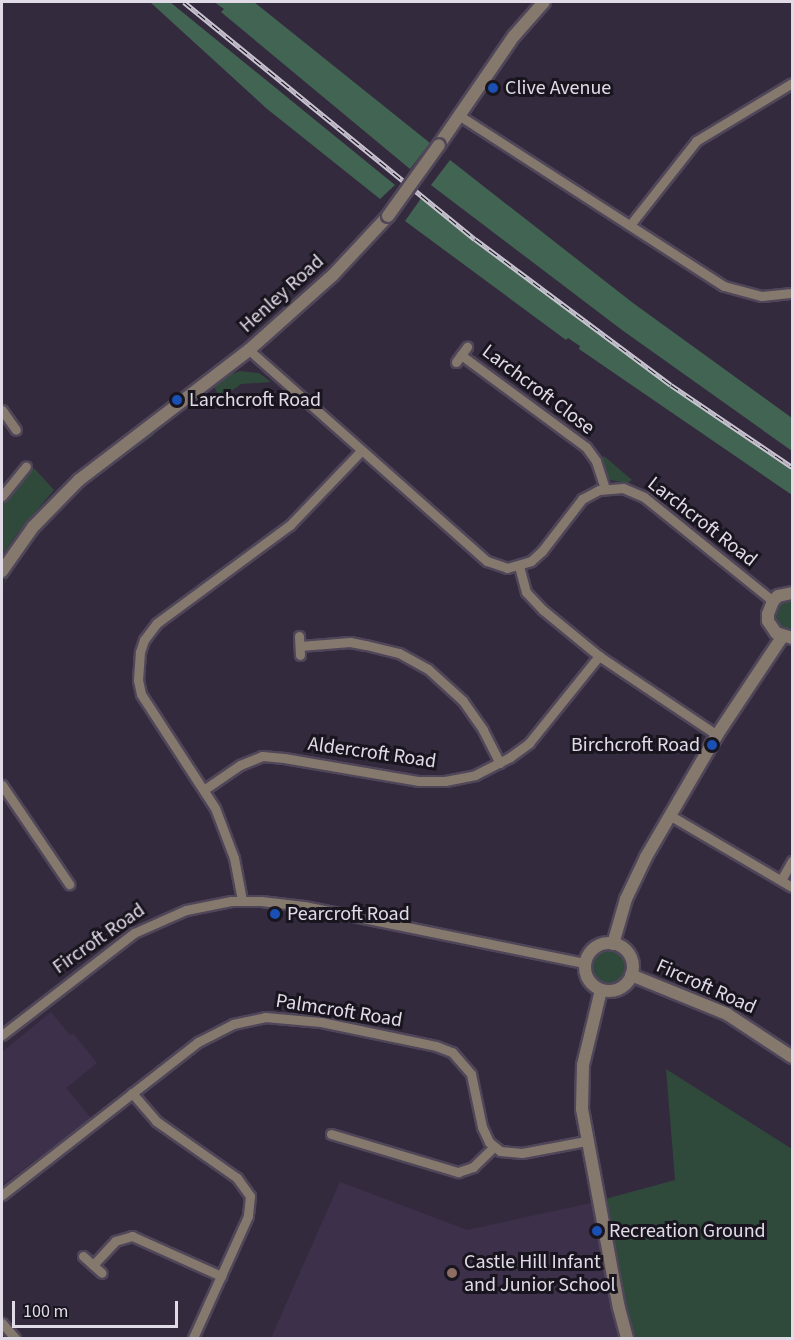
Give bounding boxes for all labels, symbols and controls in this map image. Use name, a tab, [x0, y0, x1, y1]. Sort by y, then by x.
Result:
place label: Clive Avenue	[505, 76, 611, 100]
marker: Clive Avenue	[486, 81, 500, 95]
street label: Henley Road	[235, 250, 329, 338]
street label: Larchcroft Close	[477, 340, 599, 440]
place label: Larchcroft Road	[189, 388, 321, 412]
marker: Larchcroft Road	[170, 393, 184, 407]
street label: Larchcroft Road	[643, 472, 761, 572]
street label: Aldercroft Road	[306, 732, 438, 774]
place label: Birchcroft Road	[571, 733, 700, 757]
marker: Birchcroft Road	[705, 738, 719, 752]
street label: Fircroft Road	[48, 898, 150, 980]
place label: Pearcroft Road	[287, 902, 410, 926]
marker: Pearcroft Road	[268, 907, 282, 921]
street label: Fircroft Road	[652, 954, 760, 1020]
street label: Palmcroft Road	[274, 989, 404, 1033]
place label: Recreation Ground	[609, 1219, 766, 1243]
marker: Recreation Ground	[590, 1224, 604, 1238]
place label: Castle Hill Infant and Junior School	[464, 1250, 616, 1297]
marker: Castle Hill Infant and Junior School	[445, 1266, 459, 1280]
scale bar	[15, 1289, 182, 1327]
text: 100 m	[23, 1299, 68, 1324]

